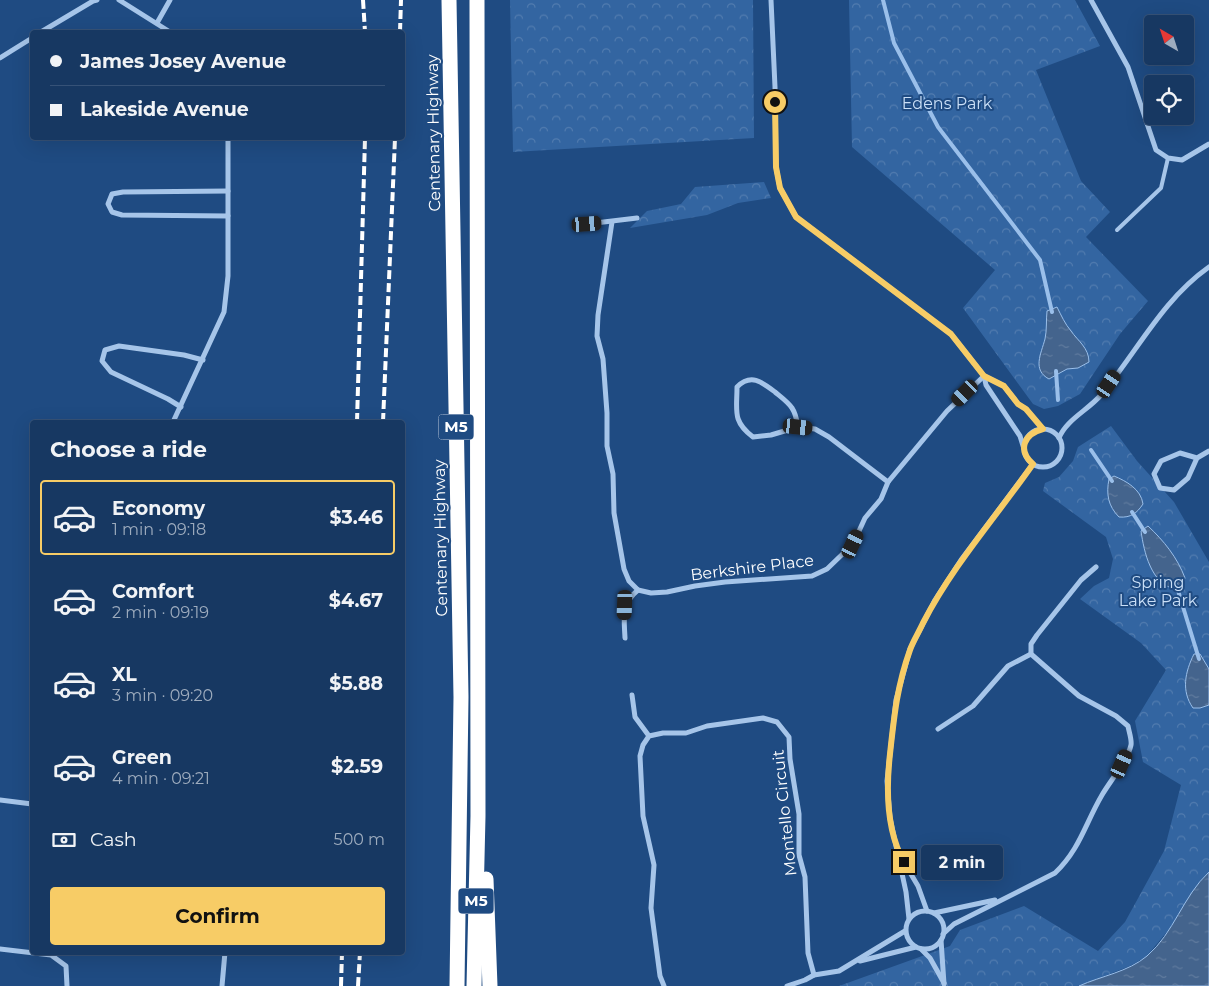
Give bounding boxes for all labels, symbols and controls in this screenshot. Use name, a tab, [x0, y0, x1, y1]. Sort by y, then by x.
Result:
north arrow	[1144, 15, 1194, 65]
map controls	[1144, 15, 1194, 125]
text: James Josey Avenue	[80, 50, 286, 73]
street label: Centenary Highway	[423, 54, 444, 212]
button: locate	[1144, 75, 1194, 125]
route start	[764, 91, 786, 113]
park label: Edens Park	[902, 94, 993, 113]
text: Lakeside Avenue	[80, 98, 249, 121]
car	[571, 215, 602, 233]
car	[1094, 367, 1123, 401]
car	[949, 377, 980, 409]
road number: M5	[438, 414, 474, 440]
car	[782, 418, 813, 436]
text: Choose a ride	[50, 436, 207, 463]
street label: Centenary Highway	[430, 459, 451, 617]
icon: car	[52, 495, 97, 540]
text: Economy	[112, 497, 205, 520]
text: $3.46	[330, 506, 383, 529]
text: 1 min · 09:18	[112, 520, 206, 539]
car	[839, 527, 866, 561]
street label: Berkshire Place	[689, 551, 815, 584]
park label: Spring Lake Park	[1119, 573, 1198, 610]
icon: car	[52, 578, 97, 623]
text: Comfort	[112, 580, 194, 603]
text: $4.67	[329, 589, 383, 612]
car	[616, 590, 633, 620]
text: 2 min · 09:19	[112, 603, 209, 622]
icon: car	[52, 661, 97, 706]
text: XL	[112, 663, 137, 686]
text: $5.88	[329, 672, 383, 695]
text: 3 min · 09:20	[112, 686, 213, 705]
icon: car	[52, 744, 97, 789]
text: Green	[112, 746, 172, 769]
car	[1109, 747, 1134, 781]
street label: Montello Circuit	[768, 748, 801, 877]
text: $2.59	[331, 755, 383, 778]
text: 4 min · 09:21	[112, 769, 210, 788]
icon: cash	[50, 826, 78, 854]
text: Cash	[90, 828, 137, 851]
text: 500 m	[334, 830, 385, 849]
callout: 2 min	[922, 844, 1004, 880]
route end	[893, 851, 915, 873]
text: 2 min	[939, 853, 985, 872]
button: Confirm	[50, 887, 385, 945]
road number: M5	[458, 888, 494, 914]

